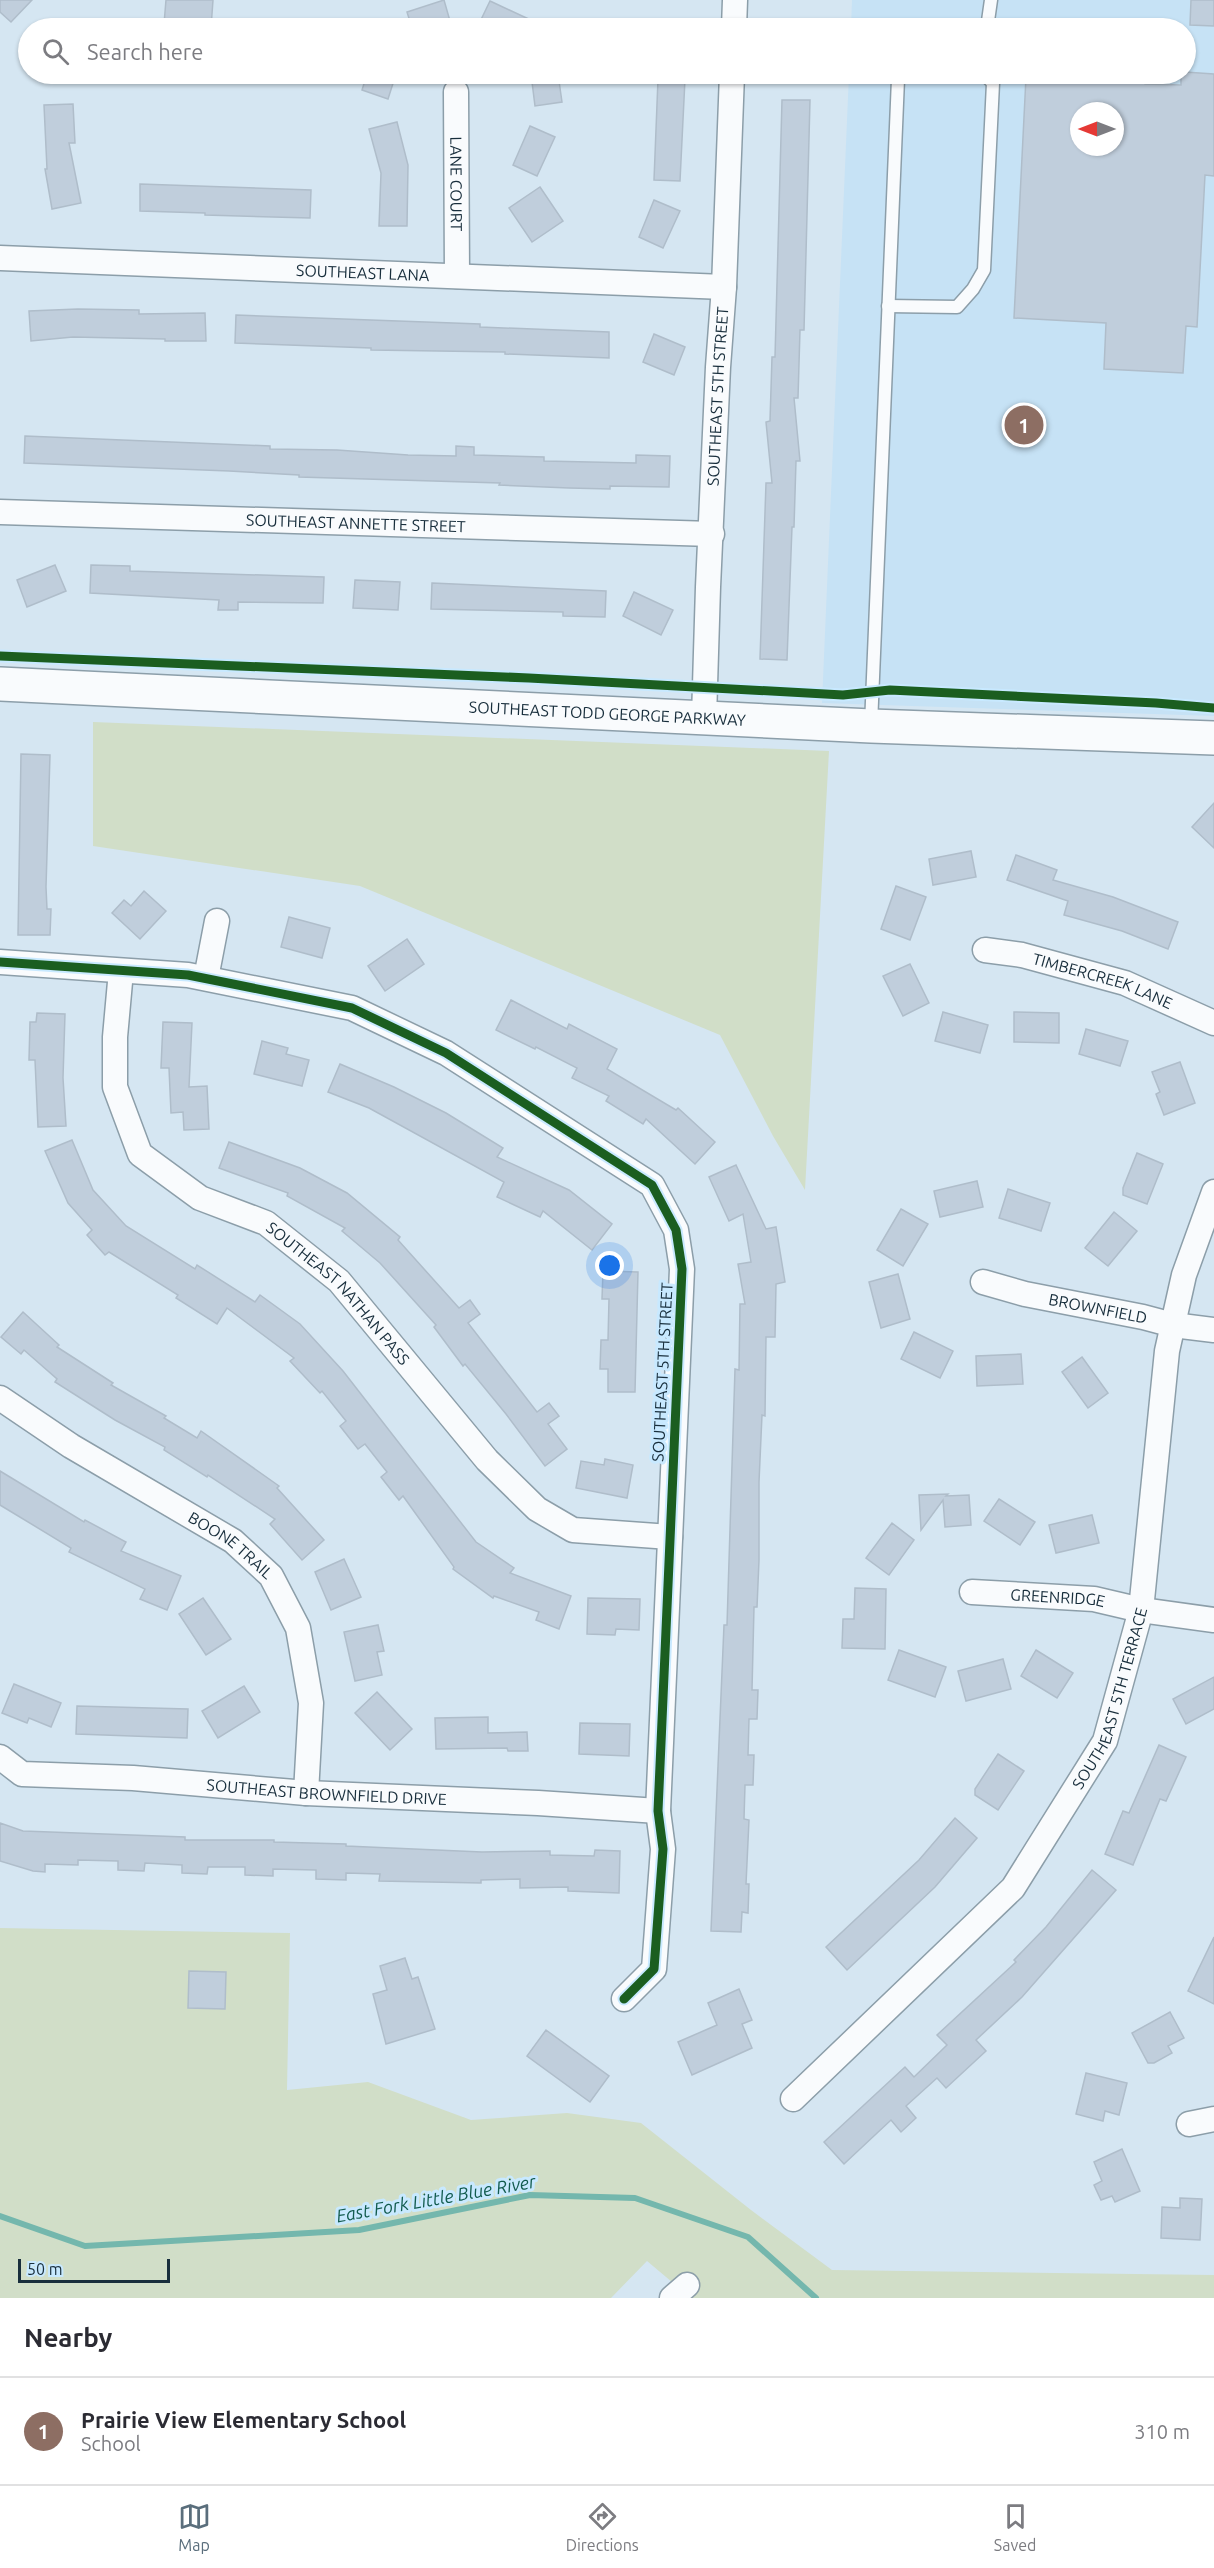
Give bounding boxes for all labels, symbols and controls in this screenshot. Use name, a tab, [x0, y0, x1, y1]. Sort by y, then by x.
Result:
search box	[18, 18, 1196, 84]
icon: search	[39, 35, 72, 68]
text: Search here	[87, 39, 203, 64]
north arrow	[1070, 102, 1124, 156]
street label: LANE COURT	[447, 136, 466, 232]
street label: SOUTHEAST LANA	[296, 261, 430, 284]
street label: SOUTHEAST 5TH STREET	[704, 306, 732, 486]
pin: 1	[1004, 402, 1044, 448]
street label: SOUTHEAST ANNETTE STREET	[246, 511, 466, 535]
street label: SOUTHEAST TODD GEORGE PARKWAY	[468, 698, 747, 729]
street label: TIMBERCREEK LANE	[1031, 949, 1175, 1012]
street label: SOUTHEAST NATHAN PASS	[263, 1218, 413, 1368]
your location	[595, 1251, 624, 1280]
street label: SOUTHEAST 5TH STREET	[648, 1282, 676, 1462]
street label: BROWNFIELD	[1047, 1290, 1149, 1327]
street label: BOONE TRAIL	[185, 1508, 277, 1582]
street label: GREENRIDGE	[1010, 1585, 1107, 1610]
street label: SOUTHEAST 5TH TERRACE	[1068, 1605, 1150, 1792]
street label: SOUTHEAST BROWNFIELD DRIVE	[206, 1775, 447, 1808]
water label: East Fork Little Blue River	[335, 2170, 538, 2225]
scale bar	[18, 2256, 170, 2284]
text: 50 m	[27, 2260, 63, 2278]
text: Nearby	[24, 2323, 112, 2352]
text: Prairie View Elementary School	[81, 2407, 406, 2432]
text: 1	[38, 2420, 49, 2443]
text: 310 m	[1134, 2420, 1190, 2443]
text: School	[81, 2432, 141, 2455]
tab: Map	[178, 2500, 211, 2554]
tab: Directions	[566, 2500, 639, 2554]
tab: Saved	[994, 2500, 1036, 2554]

